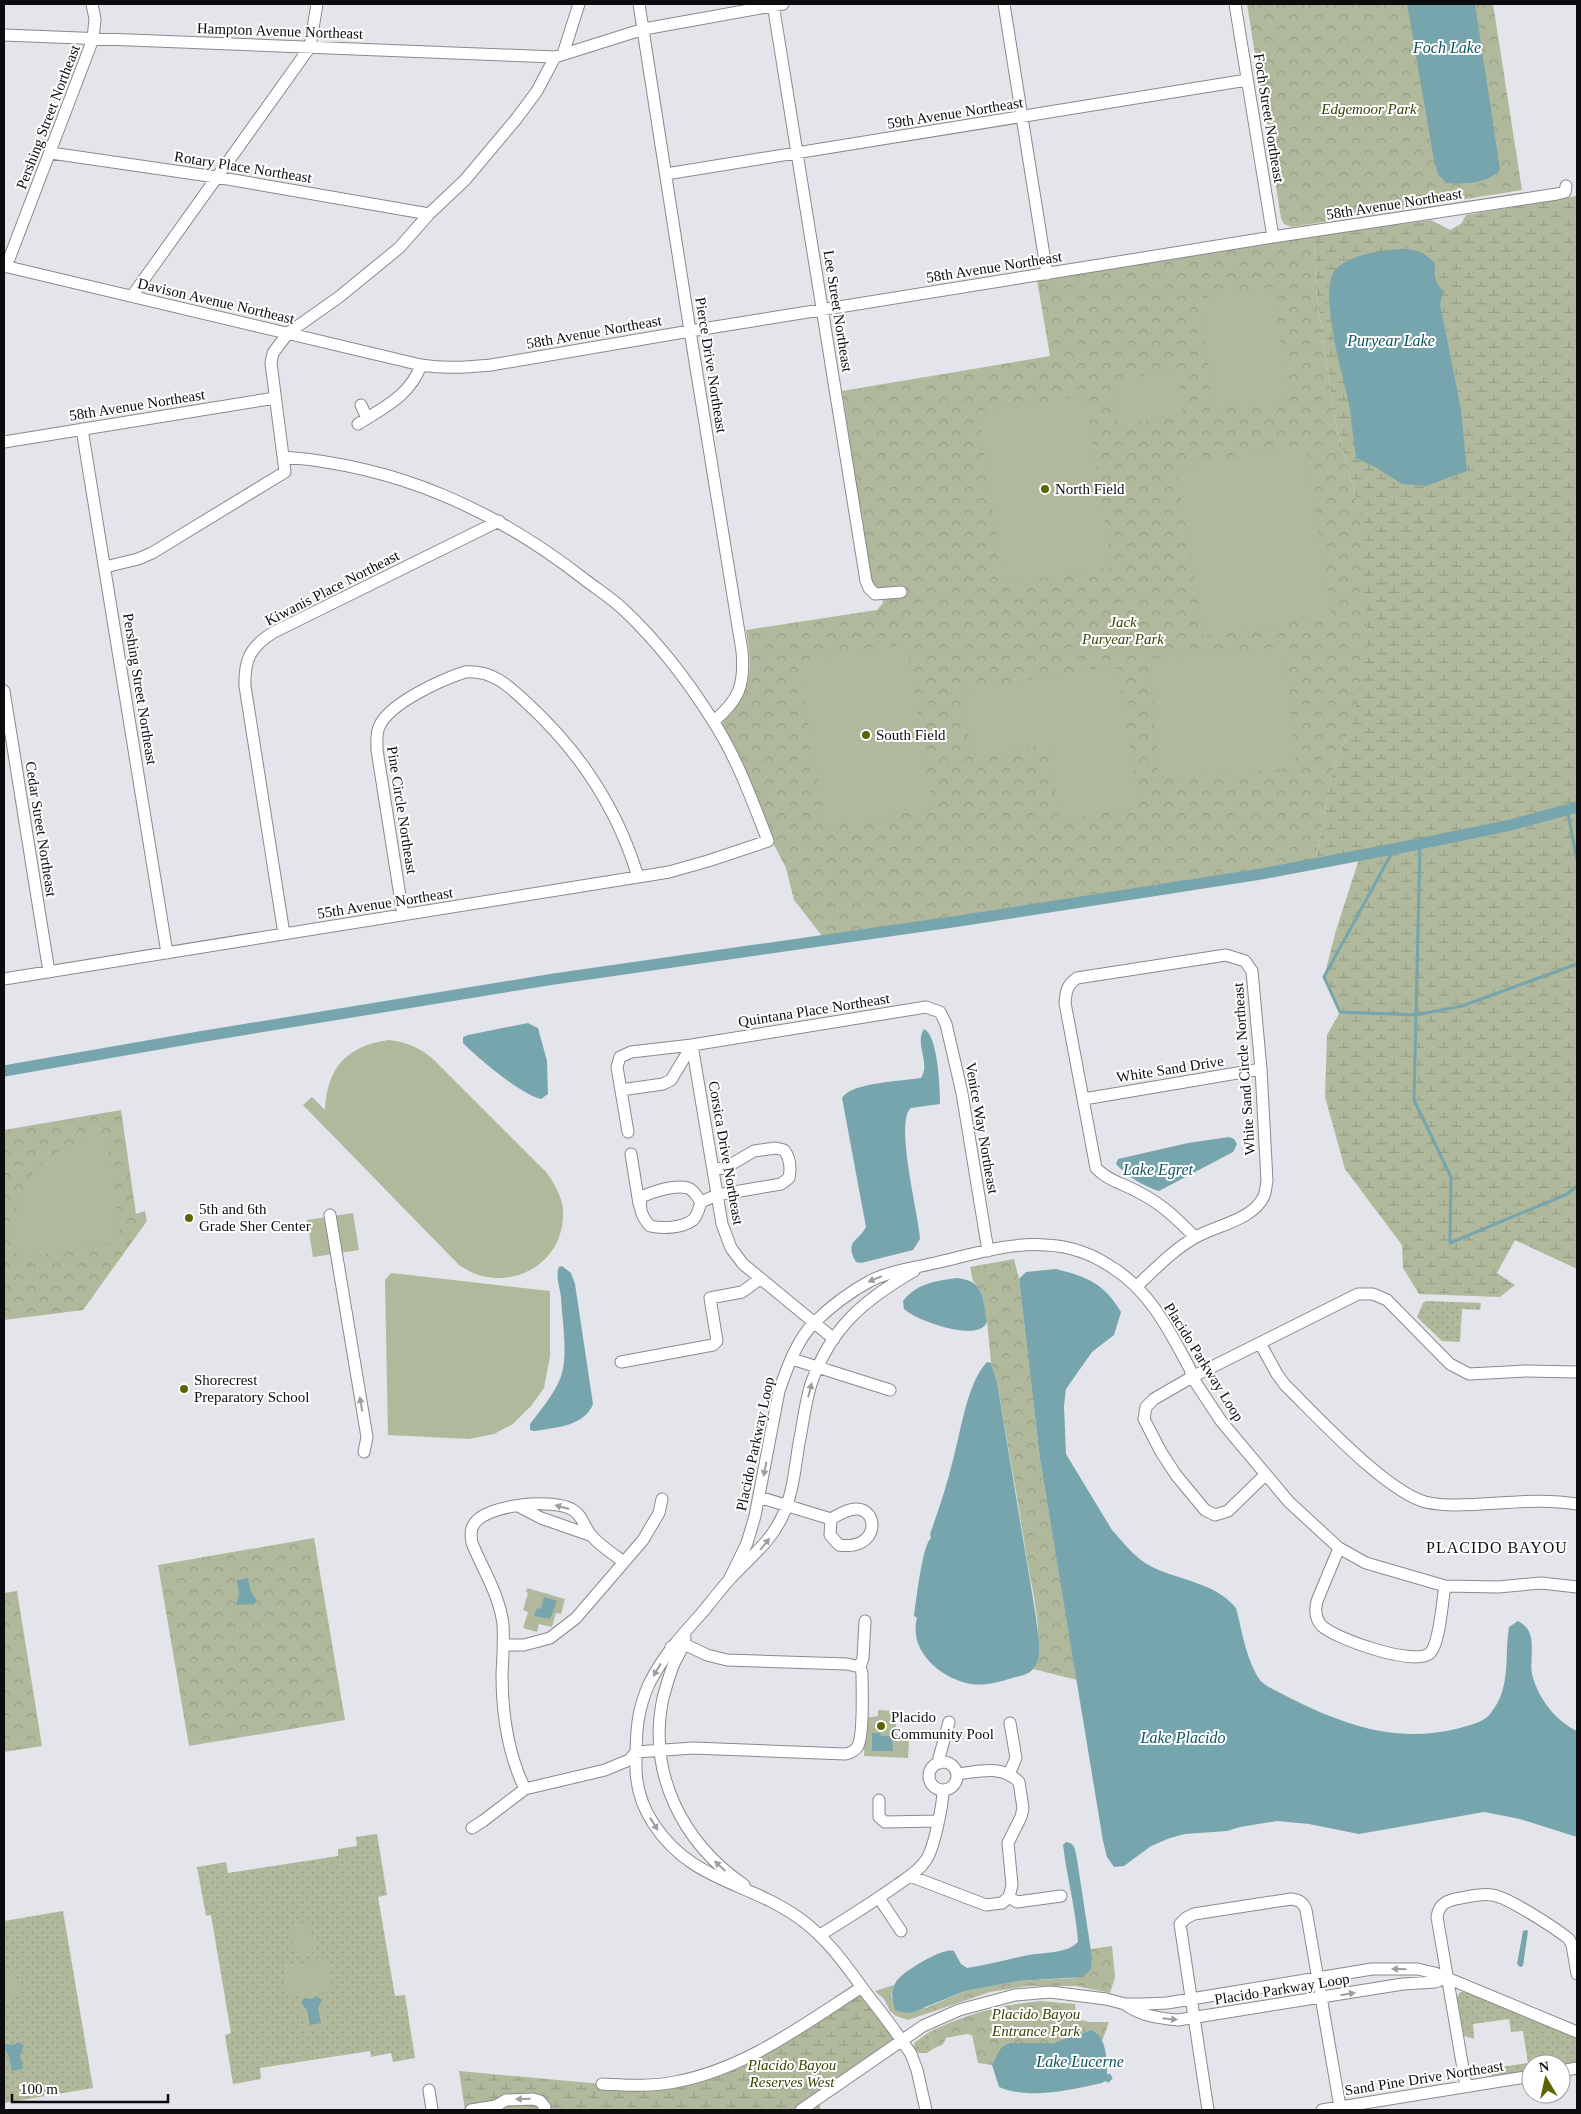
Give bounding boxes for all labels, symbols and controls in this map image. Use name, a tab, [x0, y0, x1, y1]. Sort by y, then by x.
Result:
street label: Hampton Avenue Northeast	[197, 20, 364, 42]
water label: Foch Lake	[1412, 39, 1481, 56]
street label: Pershing Street Northeast	[13, 42, 83, 191]
street label: Foch Street Northeast	[1251, 52, 1287, 185]
street label: 59th Avenue Northeast	[886, 94, 1025, 132]
park label: Edgemoor Park	[1320, 101, 1417, 117]
street label: Rotary Place Northeast	[173, 148, 314, 186]
street label: 58th Avenue Northeast	[1325, 185, 1464, 223]
street label: 58th Avenue Northeast	[925, 248, 1064, 286]
street label: Lee Street Northeast	[820, 249, 856, 374]
street label: Davison Avenue Northeast	[136, 275, 297, 327]
street label: Pierce Drive Northeast	[692, 296, 730, 435]
street label: 58th Avenue Northeast	[525, 312, 664, 352]
water label: Puryear Lake	[1346, 332, 1435, 350]
street label: 58th Avenue Northeast	[68, 386, 207, 424]
place label: North Field	[1055, 481, 1125, 497]
marker: North Field	[1039, 483, 1051, 495]
street label: Kiwanis Place Northeast	[262, 547, 402, 629]
street label: Pershing Street Northeast	[120, 612, 160, 767]
park label: Jack Puryear Park	[1081, 614, 1164, 647]
place label: South Field	[876, 727, 946, 743]
marker: South Field	[860, 729, 872, 741]
street label: Pine Circle Northeast	[384, 745, 420, 876]
street label: Cedar Street Northeast	[22, 760, 60, 899]
street label: 55th Avenue Northeast	[316, 884, 455, 922]
street label: White Sand Circle Northeast	[1230, 981, 1258, 1156]
street label: Quintana Place Northeast	[737, 990, 892, 1030]
street label: White Sand Drive	[1115, 1053, 1225, 1085]
street label: Venice Way Northeast	[963, 1061, 1002, 1196]
street label: Corsica Drive Northeast	[705, 1080, 747, 1227]
water label: Lake Egret	[1122, 1161, 1194, 1179]
place label: 5th and 6th Grade Sher Center	[199, 1201, 311, 1234]
marker: 5th and 6th Grade Sher Center	[183, 1212, 195, 1224]
one-way arrow	[868, 1276, 882, 1284]
street label: Placido Parkway Loop	[1161, 1300, 1247, 1424]
place label: Shorecrest Preparatory School	[194, 1372, 309, 1405]
street label: Placido Parkway Loop	[733, 1376, 777, 1512]
marker: Shorecrest Preparatory School	[178, 1383, 190, 1395]
one-way arrow	[806, 1383, 814, 1398]
one-way arrow	[357, 1396, 365, 1412]
one-way arrow	[760, 1462, 768, 1478]
one-way arrow	[554, 1502, 569, 1510]
one-way arrow	[759, 1538, 770, 1551]
district label: PLACIDO BAYOU	[1426, 1539, 1568, 1556]
one-way arrow	[653, 1663, 662, 1677]
place label: Placido Community Pool	[891, 1709, 994, 1742]
marker: Placido Community Pool	[875, 1720, 887, 1732]
water label: Lake Placido	[1140, 1729, 1225, 1746]
one-way arrow	[649, 1818, 659, 1831]
one-way arrow	[713, 1861, 726, 1872]
one-way arrow	[1391, 1965, 1407, 1973]
street label: Placido Parkway Loop	[1213, 1970, 1351, 2008]
one-way arrow	[1340, 1989, 1356, 1997]
park label: Placido Bayou Entrance Park	[991, 2006, 1080, 2039]
one-way arrow	[1162, 2015, 1178, 2023]
water label: Lake Lucerne	[1035, 2053, 1124, 2070]
north arrow	[1521, 2054, 1571, 2104]
park label: Placido Bayou Reserves West	[747, 2057, 836, 2090]
street label: Sand Pine Drive Northeast	[1344, 2057, 1505, 2098]
text: N	[1538, 2058, 1550, 2075]
scale bar	[12, 2072, 169, 2104]
text: 100 m	[20, 2081, 58, 2097]
one-way arrow	[514, 2095, 530, 2103]

